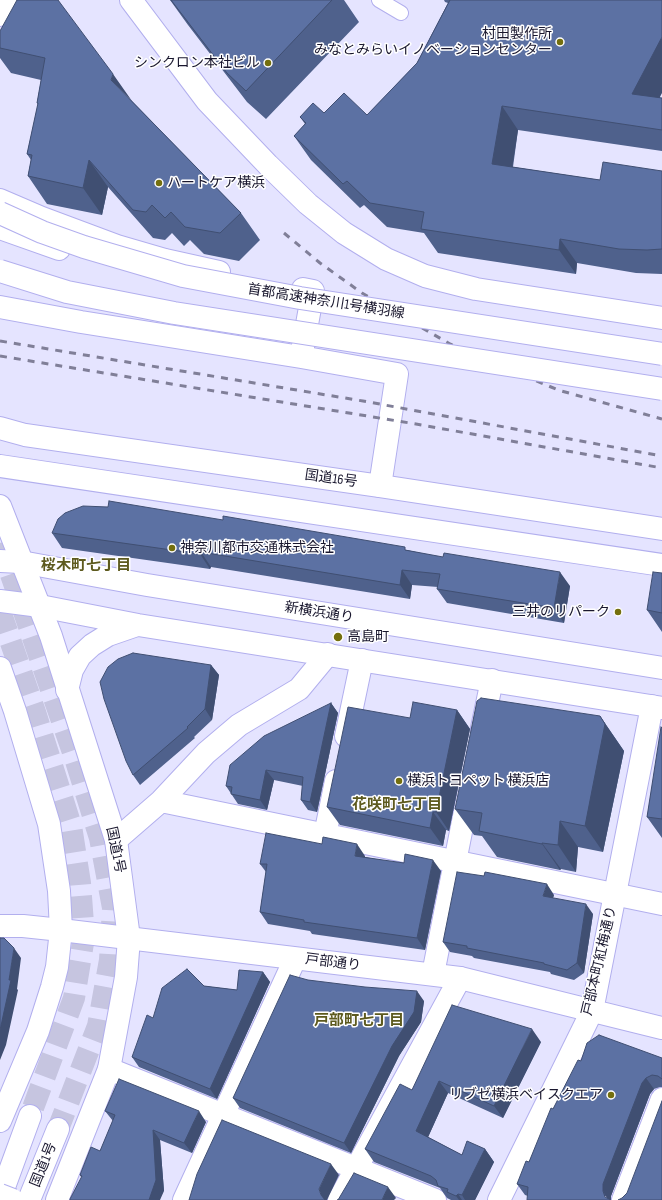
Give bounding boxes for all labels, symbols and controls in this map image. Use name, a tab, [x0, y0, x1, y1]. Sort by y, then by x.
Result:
place label: 村田製作所 みなとみらいイノベーションセンター	[314, 26, 552, 58]
marker: 村田製作所 みなとみらいイノベーションセンター	[555, 37, 565, 47]
place label: シンクロン本社ビル	[134, 55, 260, 71]
marker: シンクロン本社ビル	[263, 58, 273, 68]
place label: ハートケア横浜	[167, 175, 265, 191]
marker: ハートケア横浜	[154, 178, 164, 188]
street label: 首都高速神奈川1号横羽線	[246, 281, 406, 323]
street label: 国道16号	[304, 467, 358, 491]
place label: 神奈川都市交通株式会社	[180, 540, 334, 556]
marker: 神奈川都市交通株式会社	[167, 543, 177, 553]
district label: 桜木町七丁目	[41, 557, 131, 575]
street label: 新横浜通り	[283, 599, 355, 627]
place label: 三井のリパーク	[512, 604, 610, 620]
marker: 三井のリパーク	[613, 607, 623, 617]
place label: 高島町	[347, 629, 389, 645]
marker: 高島町	[332, 631, 344, 643]
place label: 横浜トヨペット 横浜店	[407, 773, 549, 789]
marker: 横浜トヨペット 横浜店	[394, 776, 404, 786]
district label: 花咲町七丁目	[352, 796, 442, 814]
street label: 国道1号	[102, 825, 128, 875]
street label: 戸部本町紅梅通り	[579, 905, 621, 1017]
street label: 戸部通り	[304, 951, 362, 975]
district label: 戸部町七丁目	[314, 1012, 404, 1030]
place label: リブゼ横浜ベイスクエア	[449, 1087, 603, 1103]
marker: リブゼ横浜ベイスクエア	[606, 1090, 616, 1100]
street label: 国道1号	[27, 1140, 61, 1190]

